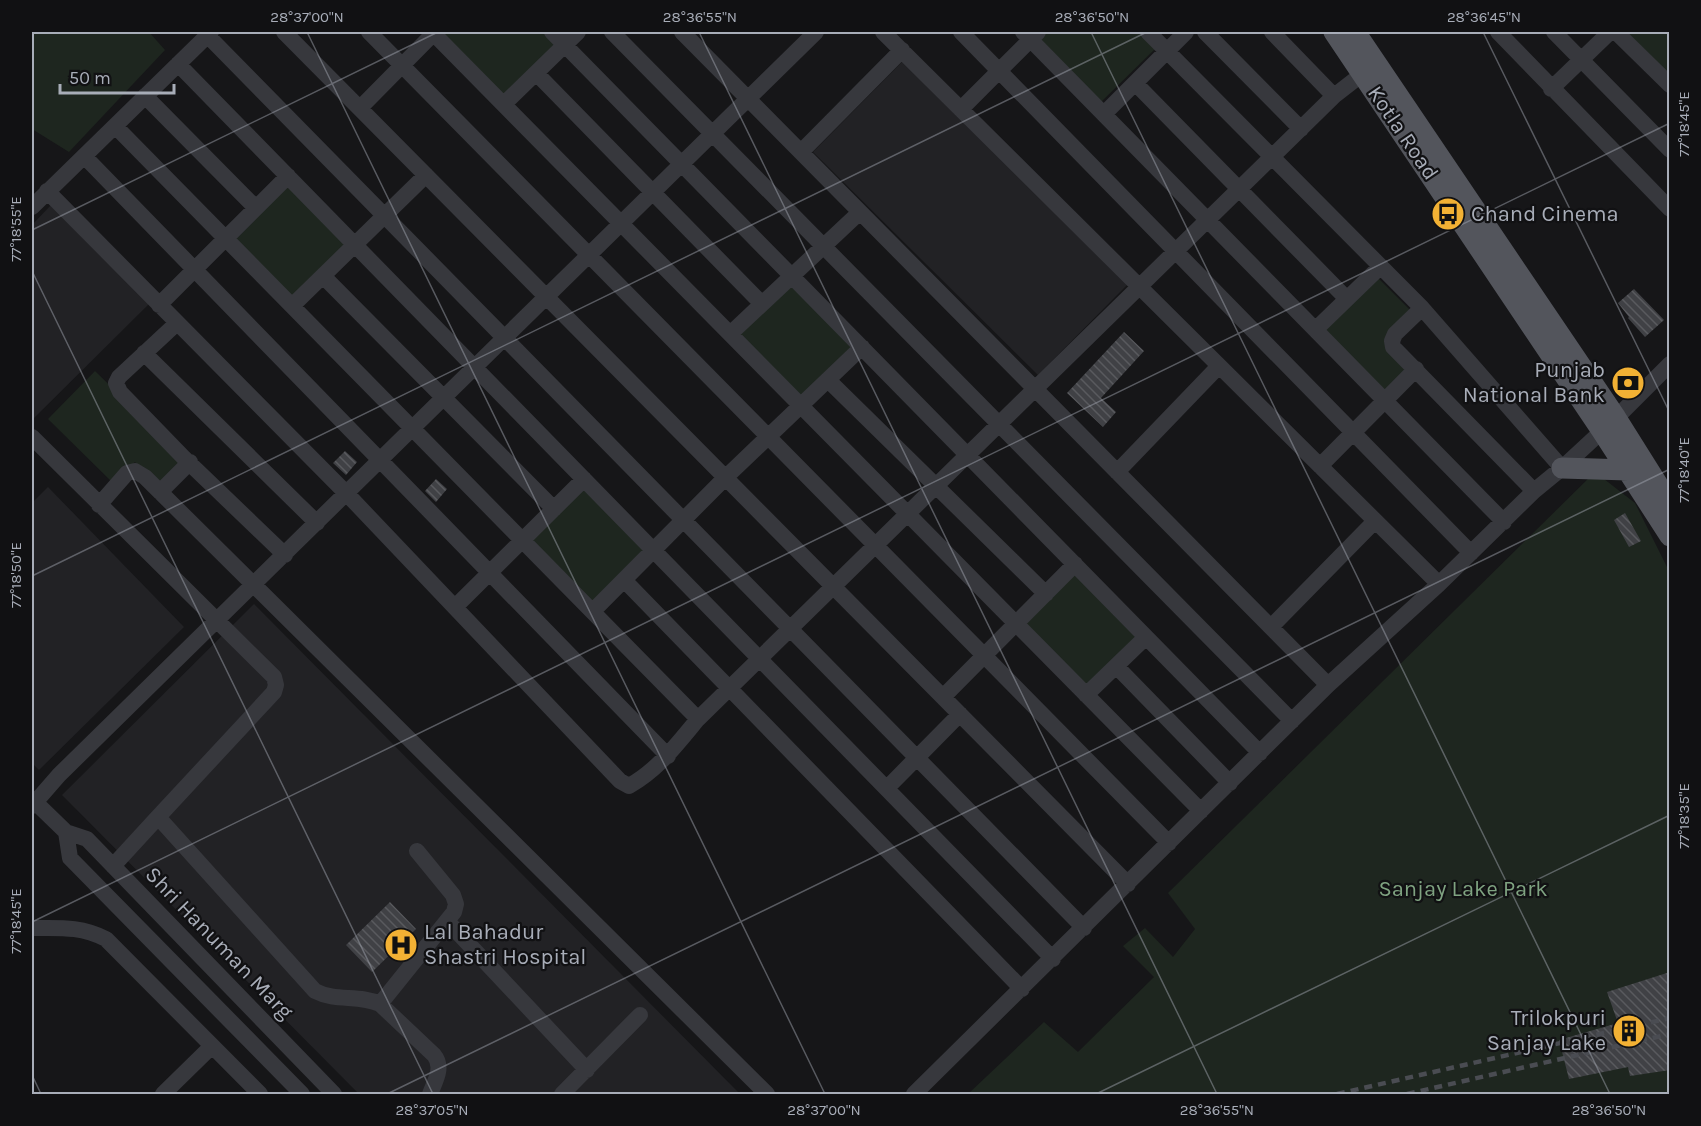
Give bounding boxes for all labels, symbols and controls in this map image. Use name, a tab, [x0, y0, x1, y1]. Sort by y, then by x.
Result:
text: 28°37'00"N	[270, 8, 344, 26]
text: 28°36'55"N	[663, 8, 737, 26]
text: 28°36'50"N	[1055, 8, 1129, 26]
text: 28°36'45"N	[1447, 8, 1521, 26]
scale bar	[60, 57, 174, 95]
text: 50 m	[69, 67, 111, 89]
street label: Kotla Road	[1362, 81, 1444, 185]
text: 77°18'45"E	[1675, 91, 1693, 157]
text: 77°18'55"E	[7, 196, 25, 262]
bus stop icon: Chand Cinema	[1430, 196, 1466, 232]
place label: Chand Cinema	[1471, 201, 1619, 227]
place label: Punjab National Bank	[1463, 357, 1605, 408]
bank icon: Punjab National Bank	[1610, 365, 1646, 401]
text: 77°18'40"E	[1675, 437, 1693, 503]
text: 77°18'50"E	[7, 542, 25, 608]
text: 77°18'35"E	[1675, 783, 1693, 849]
street label: Shri Hanuman Marg	[140, 861, 299, 1025]
park label: Sanjay Lake Park	[1378, 876, 1548, 902]
text: 77°18'45"E	[7, 888, 25, 954]
place label: Lal Bahadur Shastri Hospital	[424, 919, 587, 970]
hospital icon: Lal Bahadur Shastri Hospital	[383, 927, 419, 963]
place label: Trilokpuri Sanjay Lake	[1487, 1005, 1606, 1056]
building icon: Trilokpuri Sanjay Lake	[1611, 1013, 1647, 1049]
text: 28°37'05"N	[395, 1101, 469, 1119]
text: 28°37'00"N	[787, 1101, 861, 1119]
text: 28°36'55"N	[1180, 1101, 1254, 1119]
text: 28°36'50"N	[1572, 1101, 1646, 1119]

